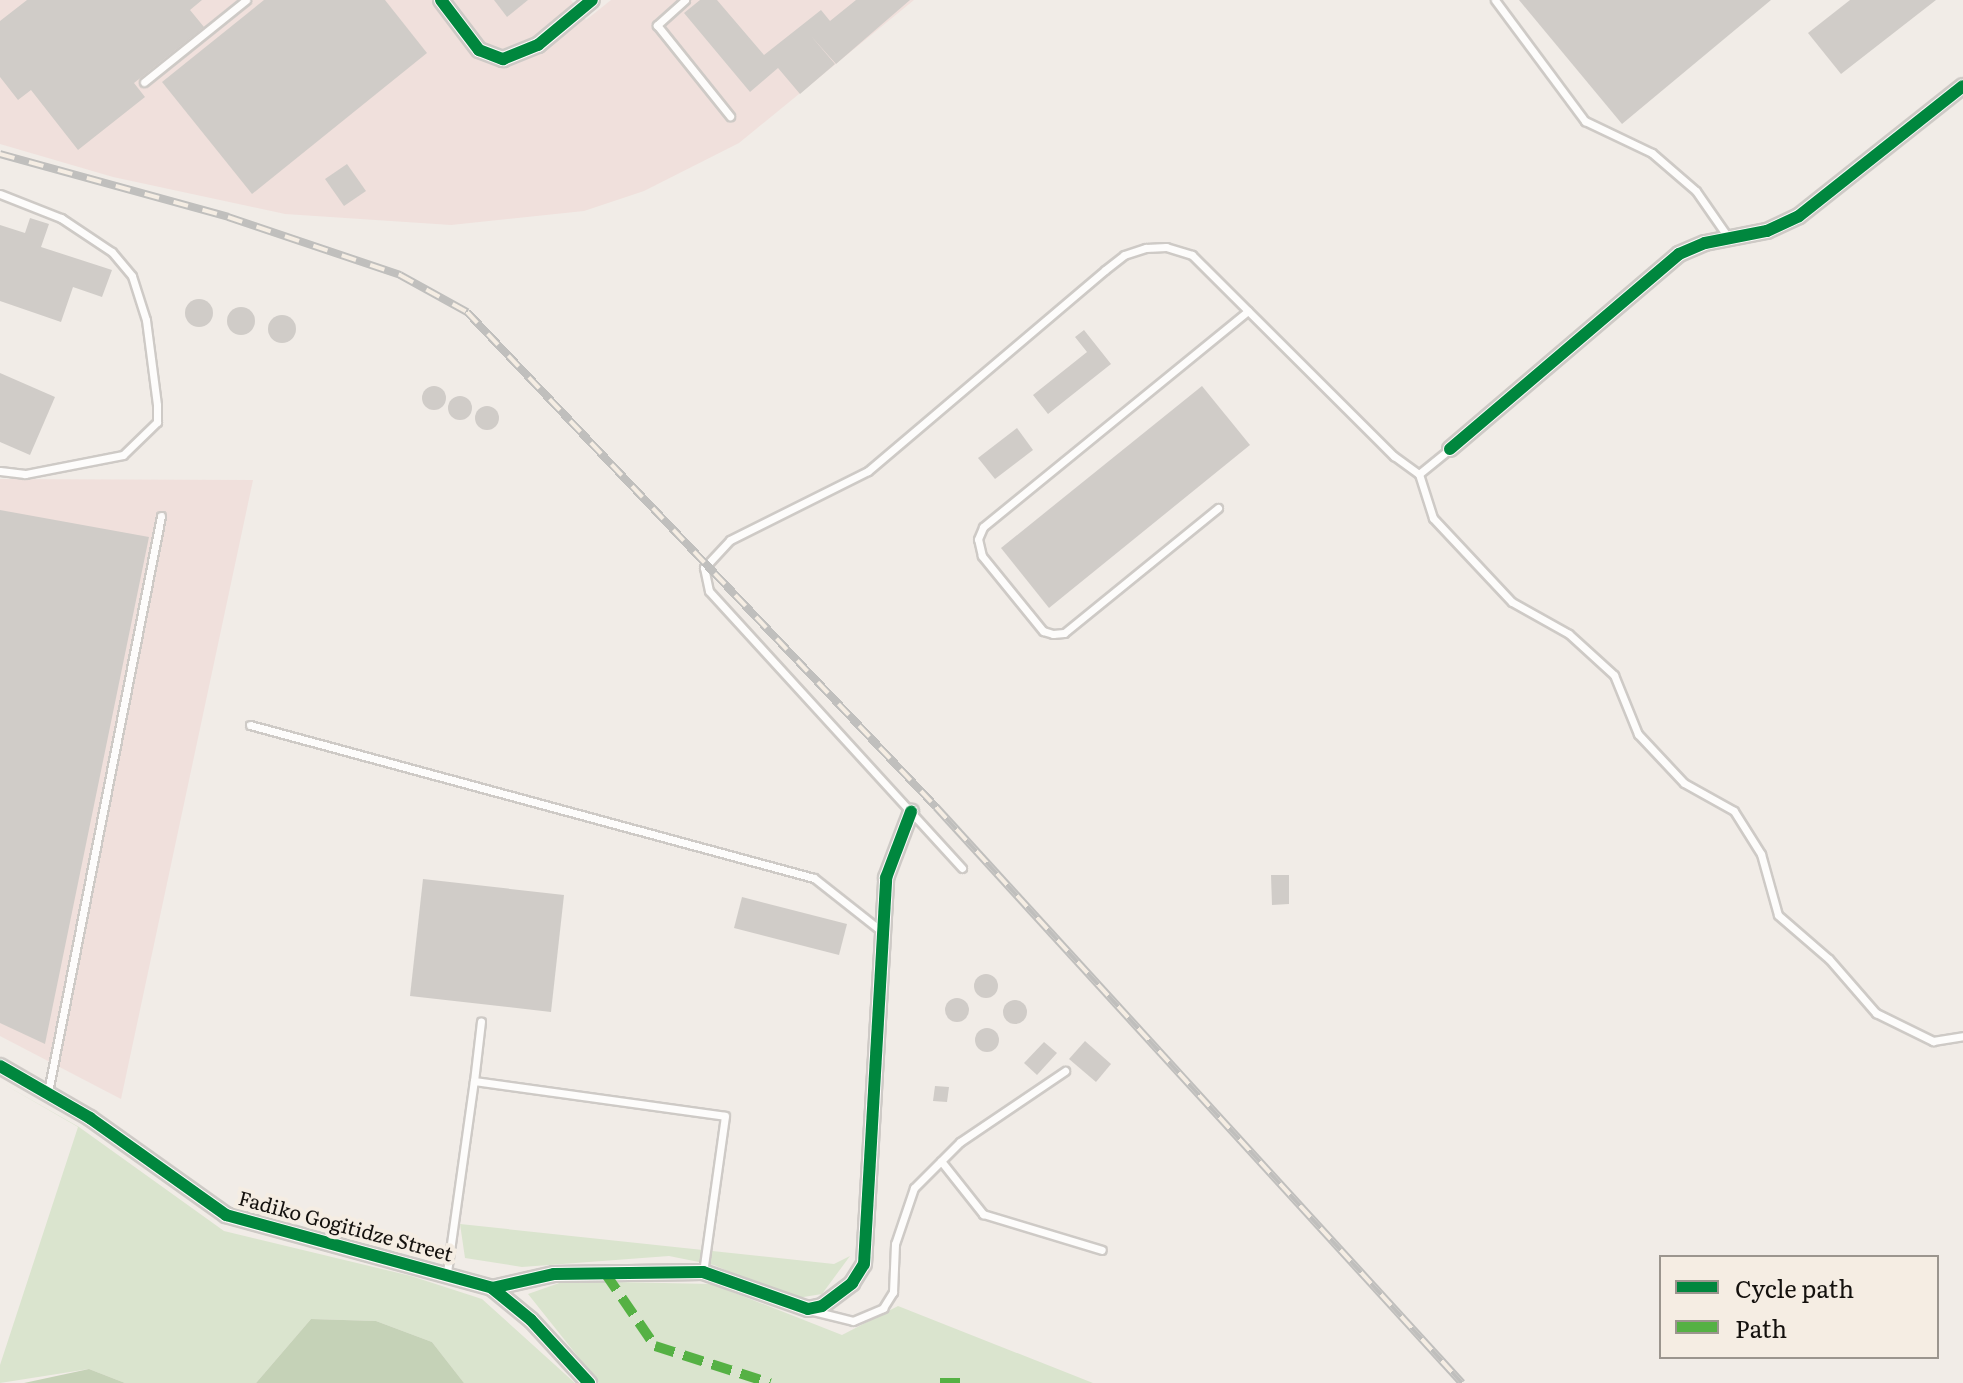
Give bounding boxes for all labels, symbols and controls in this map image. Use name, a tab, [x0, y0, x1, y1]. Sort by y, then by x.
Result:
street label: Fadiko Gogitidze Street	[236, 1185, 456, 1265]
legend	[1659, 1255, 1939, 1359]
text: Cycle path	[1735, 1270, 1854, 1305]
text: Path	[1735, 1310, 1787, 1345]

